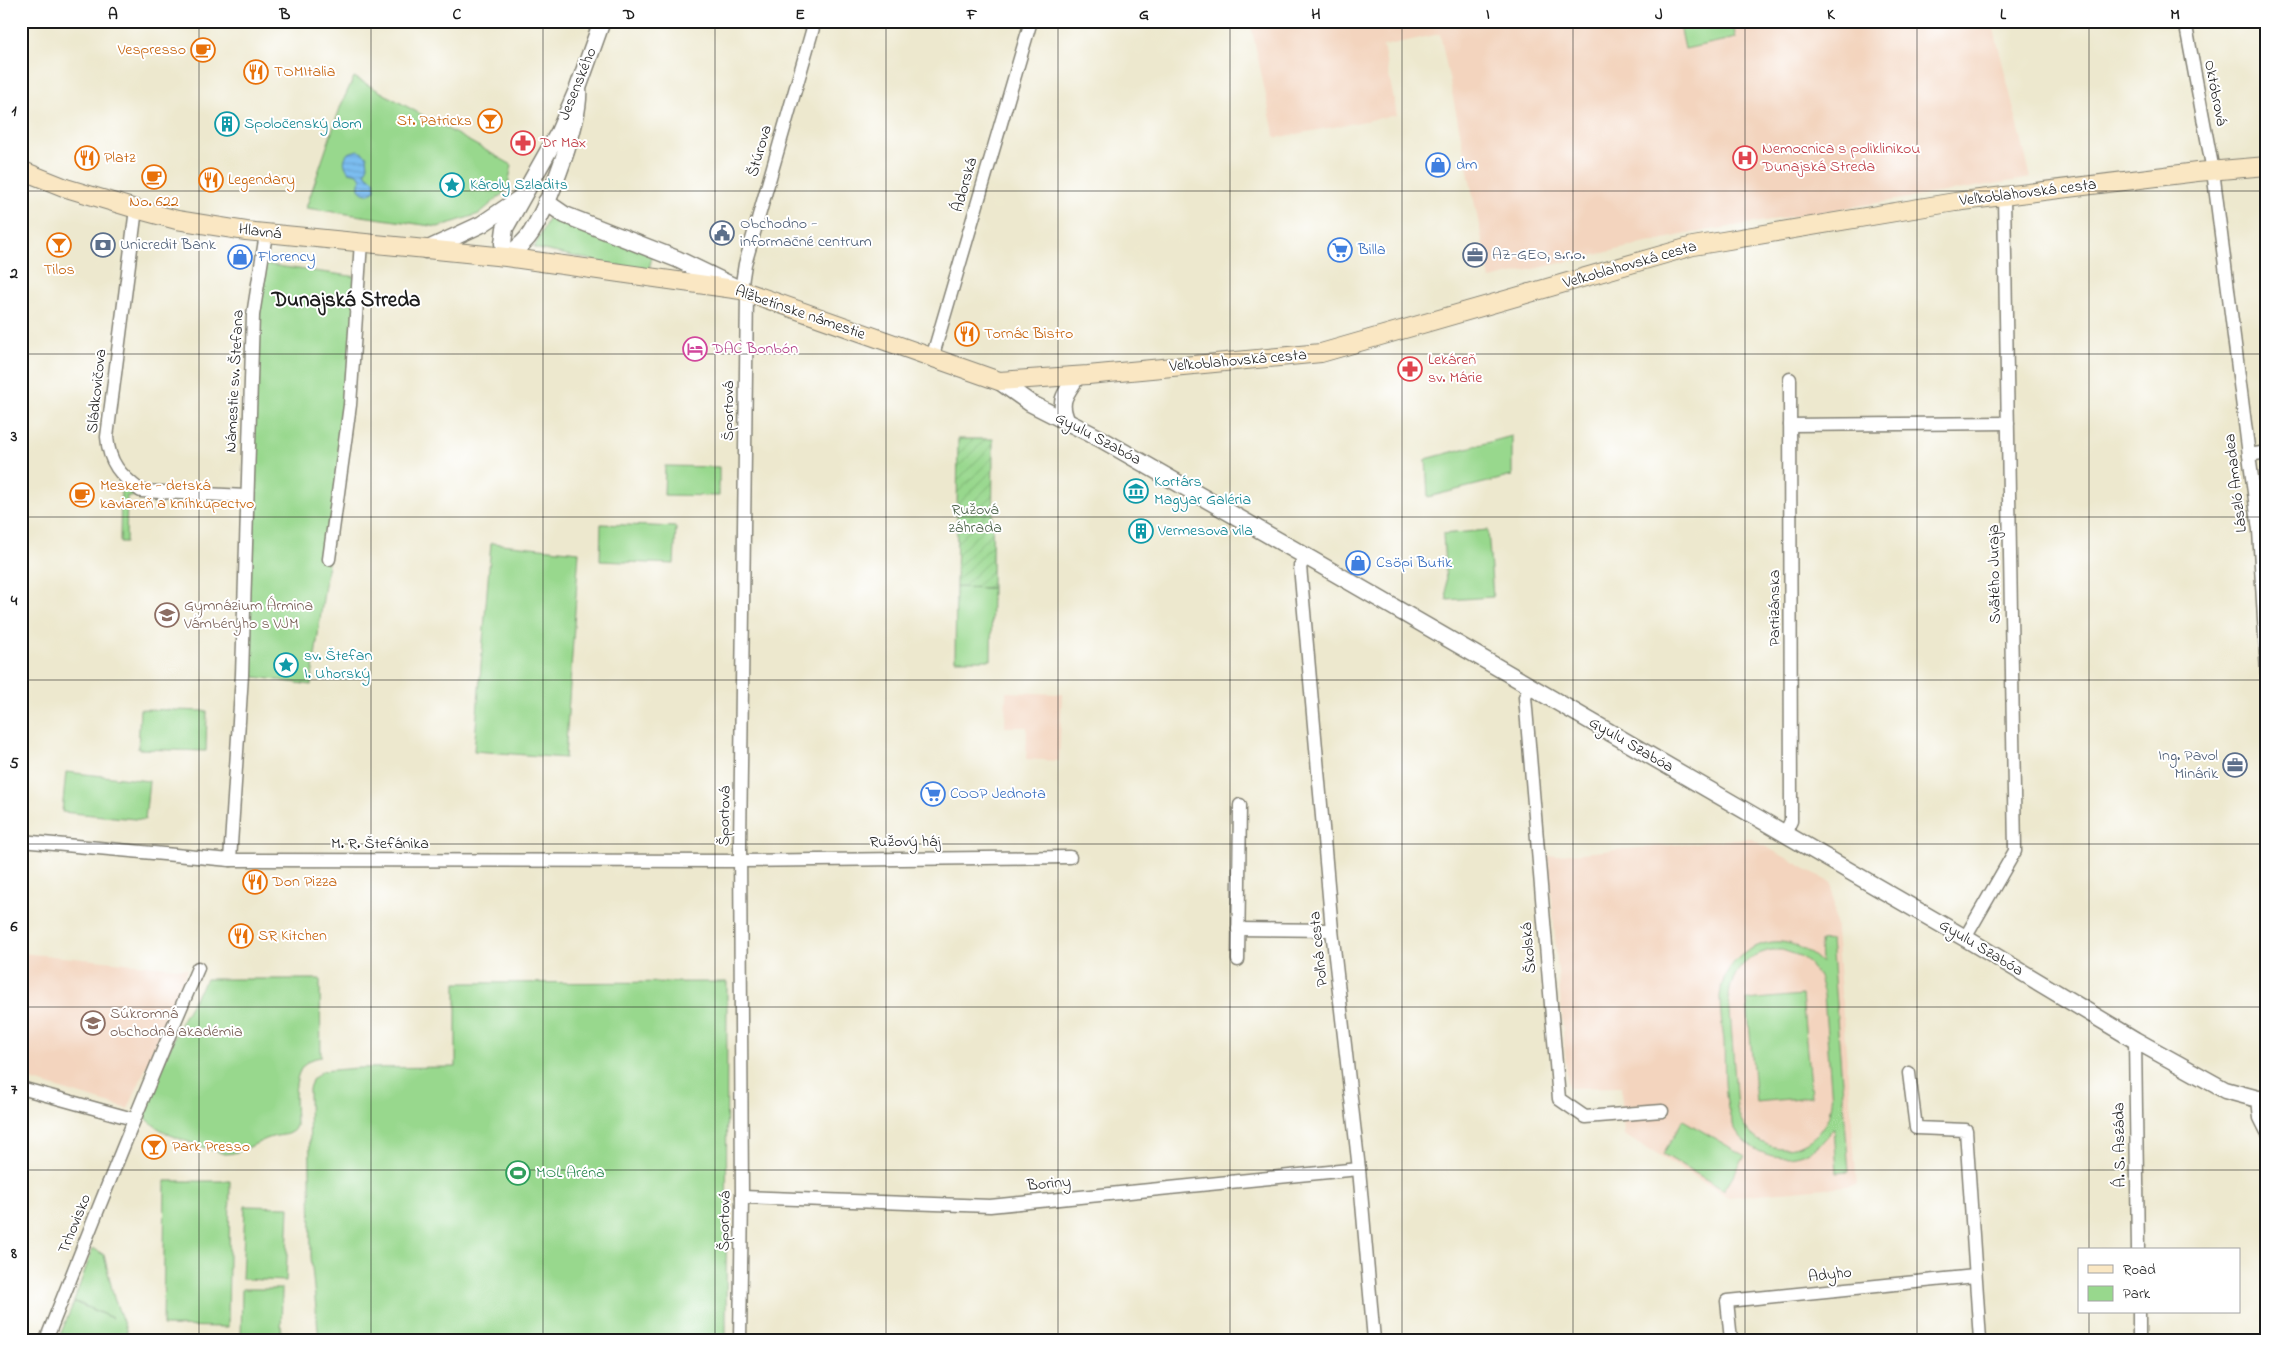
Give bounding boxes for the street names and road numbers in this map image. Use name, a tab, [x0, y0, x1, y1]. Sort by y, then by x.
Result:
street label: Jesenského	[553, 44, 603, 124]
street label: Októbrová	[2197, 58, 2233, 128]
street label: Štúrova	[741, 122, 779, 180]
street label: Ádorská	[946, 155, 984, 215]
street label: Veľkoblahovská cesta	[1957, 173, 2098, 213]
street label: Hlavná	[237, 217, 283, 247]
street label: Veľkoblahovská cesta	[1559, 234, 1700, 296]
street label: Alžbetínske námestie	[732, 279, 869, 347]
street label: Námestie sv. Štefana	[219, 309, 251, 453]
street label: Veľkoblahovská cesta	[1167, 343, 1308, 379]
street label: Sládkovičova	[81, 348, 113, 434]
street label: Športová	[717, 381, 741, 441]
street label: Gyulu Szabóa	[1050, 406, 1146, 472]
street label: László Amadea	[2218, 432, 2254, 534]
street label: Svätého Juraja	[1982, 524, 2008, 624]
street label: Partizánska	[1763, 570, 1787, 646]
street label: Gyulu Szabóa	[1584, 711, 1678, 779]
street label: Športová	[712, 786, 738, 846]
street label: Ružový háj	[870, 830, 941, 854]
street label: M. R. Štefánika	[331, 832, 429, 856]
street label: Poľná cesta	[1303, 910, 1335, 988]
street label: Gyulu Szabóa	[1934, 913, 2028, 983]
street label: Školská	[1515, 922, 1543, 974]
street label: Á. S. Aszáda	[2107, 1102, 2133, 1188]
street label: Boriny	[1025, 1170, 1072, 1198]
street label: Trhovisko	[52, 1190, 98, 1258]
street label: Športová	[712, 1191, 738, 1251]
street label: Adyho	[1807, 1261, 1853, 1289]

